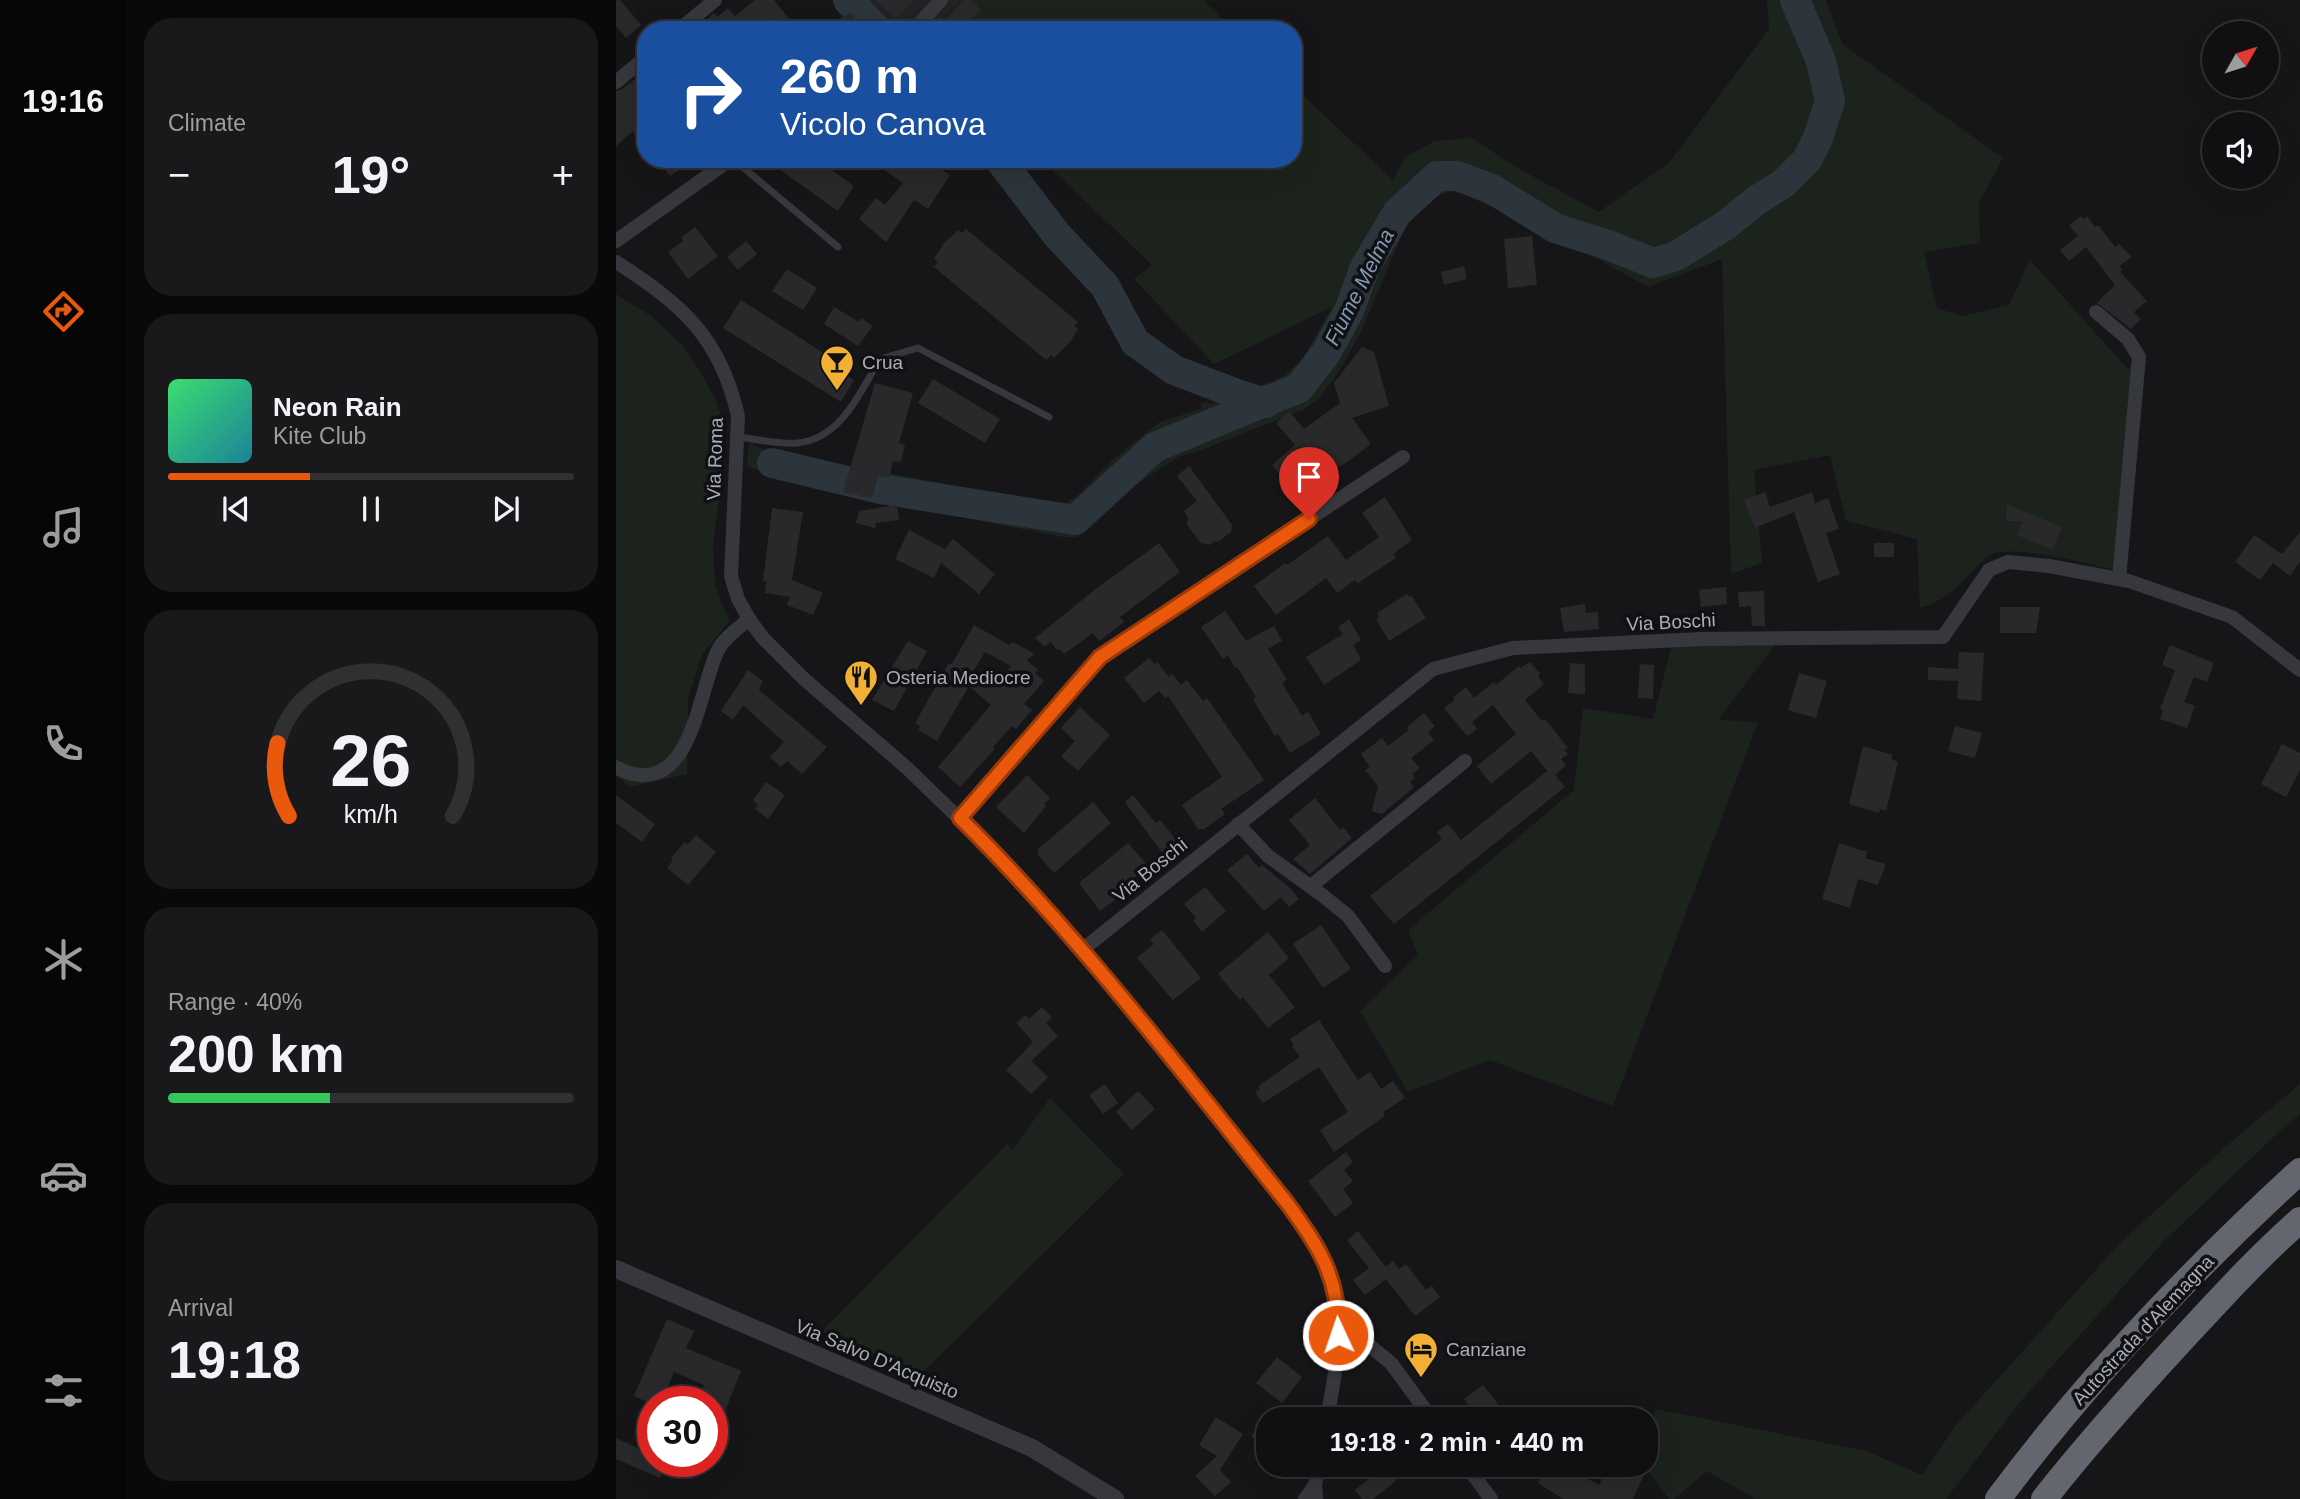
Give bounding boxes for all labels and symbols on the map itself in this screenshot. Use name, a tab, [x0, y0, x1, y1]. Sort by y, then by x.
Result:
north arrow	[2202, 21, 2278, 98]
water label: Fiume Melma	[1320, 225, 1398, 349]
bar icon: Crua	[818, 343, 856, 392]
place label: Crua	[862, 352, 904, 373]
street label: Via Roma	[703, 417, 727, 501]
pin	[1279, 447, 1339, 519]
street label: Via Boschi	[1626, 609, 1716, 635]
restaurant icon: Osteria Mediocre	[842, 658, 880, 707]
place label: Osteria Mediocre	[886, 667, 1031, 688]
street label: Via Boschi	[1109, 834, 1191, 906]
street label: Autostrada d'Alemagna	[2068, 1251, 2218, 1409]
position arrow	[1301, 1298, 1375, 1372]
street label: Via Salvo D'Acquisto	[792, 1315, 962, 1403]
hotel icon: Canziane	[1402, 1330, 1440, 1379]
place label: Canziane	[1446, 1339, 1526, 1360]
speed limit sign: 30	[637, 1386, 728, 1477]

